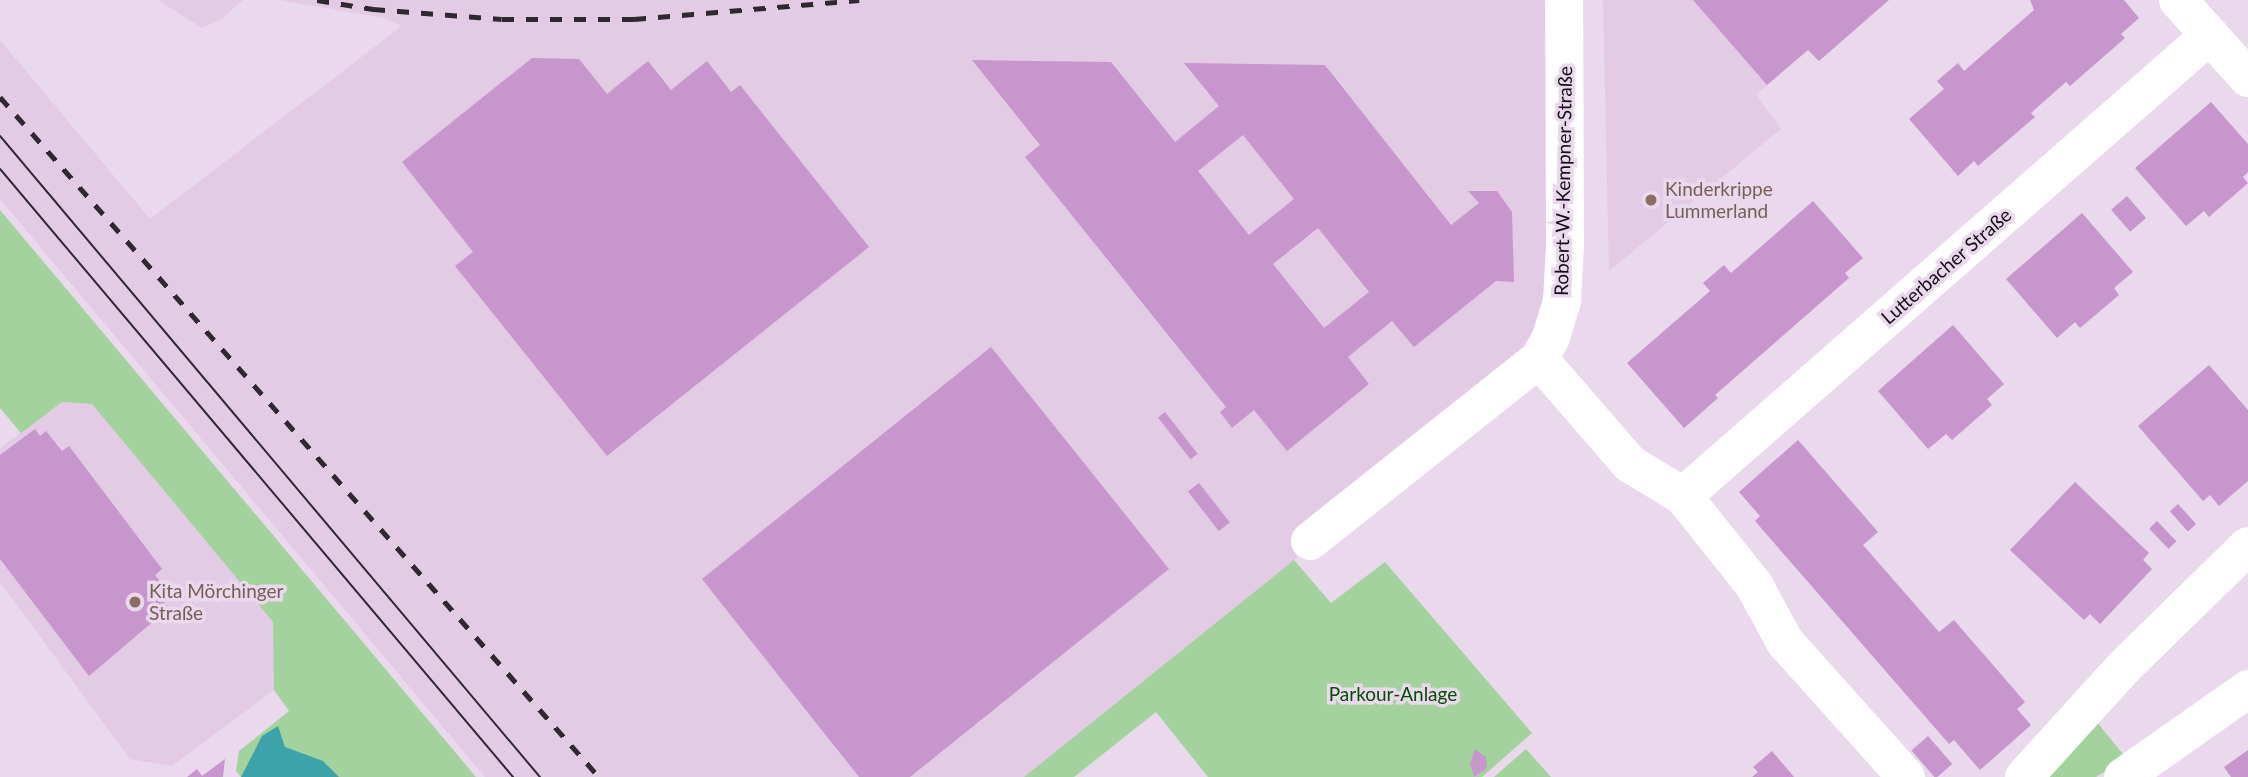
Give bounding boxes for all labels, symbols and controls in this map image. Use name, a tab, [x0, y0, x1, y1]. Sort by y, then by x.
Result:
street label: Robert-W.-Kempner-Straße	[1550, 66, 1576, 296]
place label: Kinderkrippe Lummerland	[1665, 178, 1773, 222]
marker: Kinderkrippe Lummerland	[1643, 192, 1659, 208]
street label: Lutterbacher Straße	[1876, 203, 2016, 329]
place label: Kita Mörchinger Straße	[149, 580, 283, 624]
marker: Kita Mörchinger Straße	[127, 594, 143, 610]
park label: Parkour-Anlage	[1329, 683, 1457, 705]

